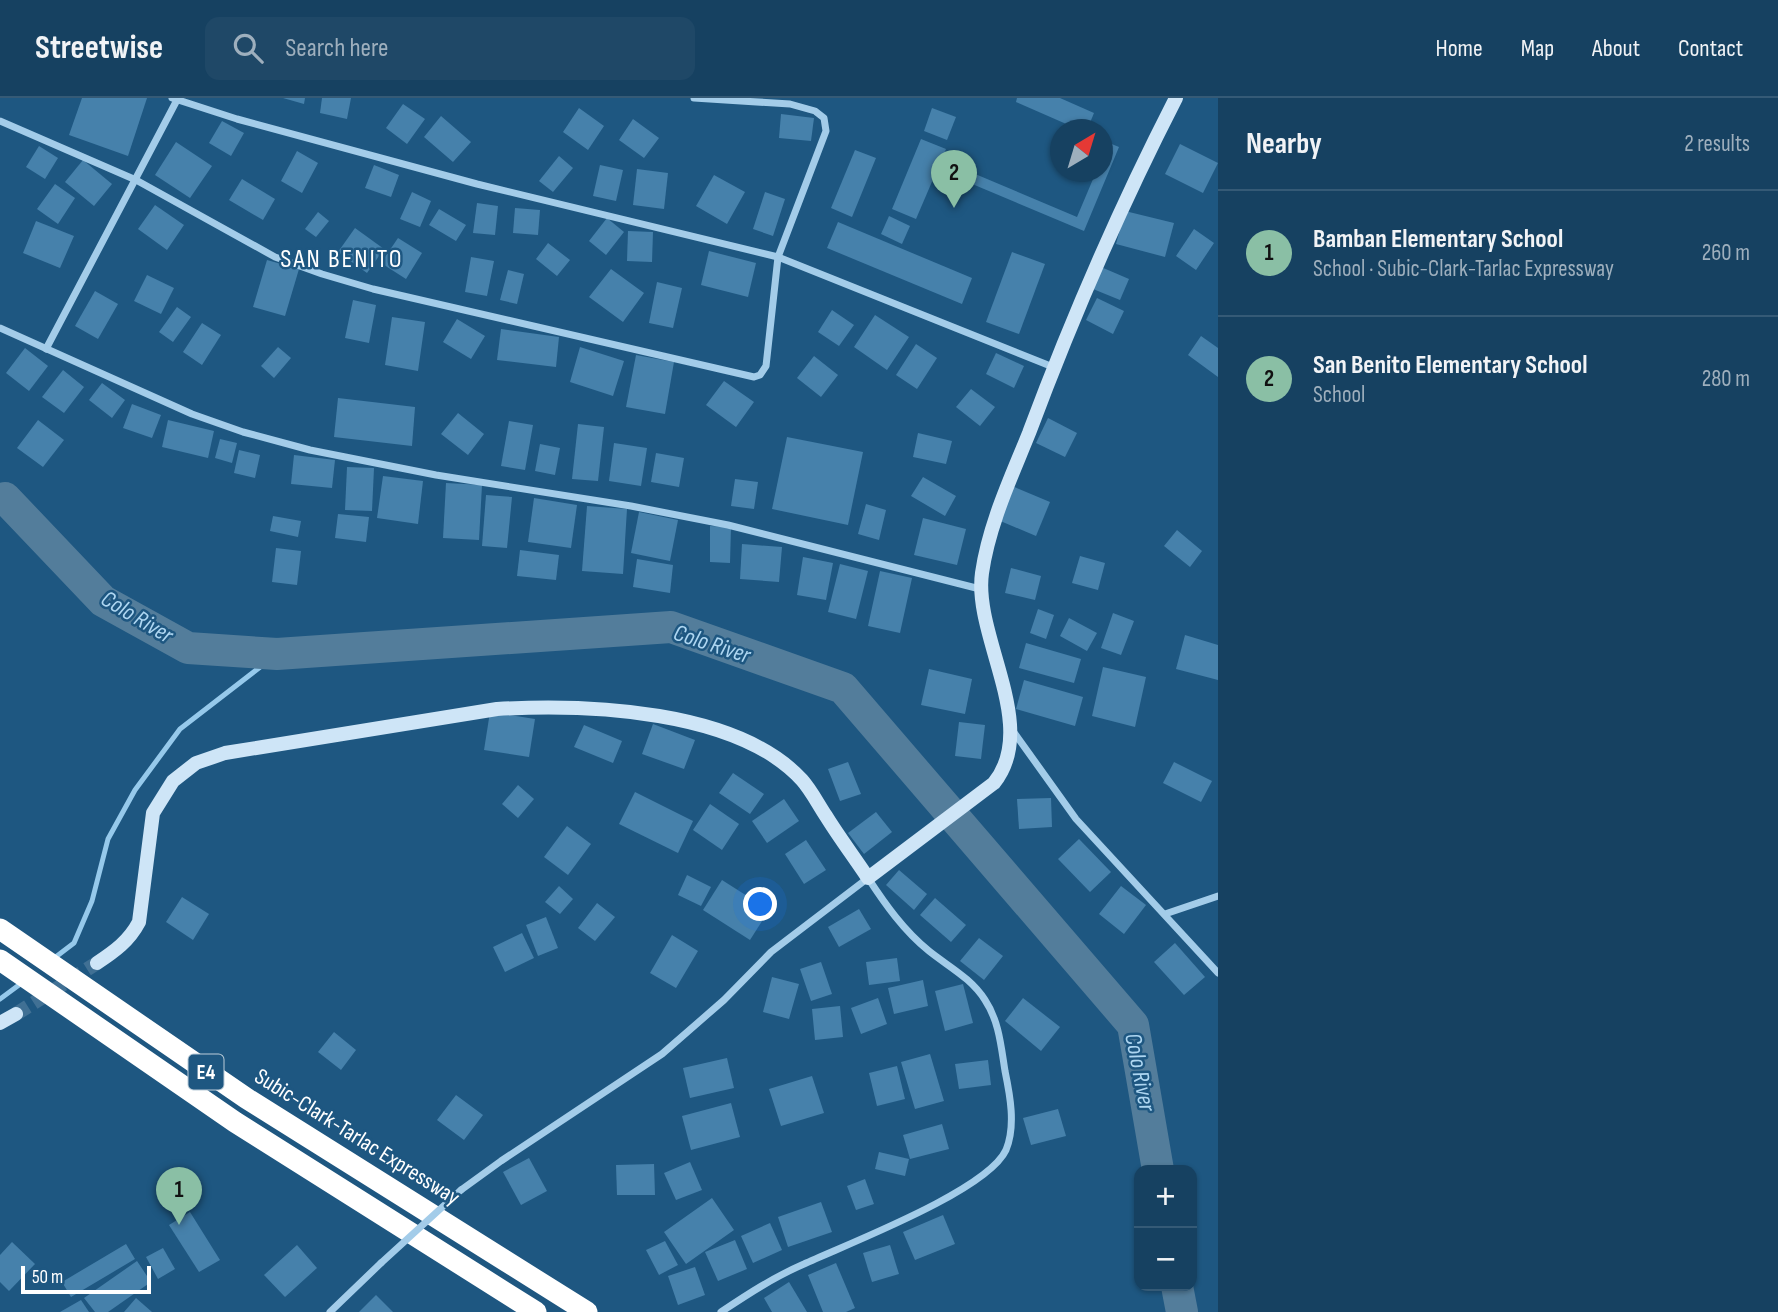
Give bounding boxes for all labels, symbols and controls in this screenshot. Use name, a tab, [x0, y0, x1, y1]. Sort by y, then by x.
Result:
search box	[205, 17, 695, 80]
text: Streetwise	[35, 28, 163, 68]
icon: search	[229, 29, 267, 67]
text: Search here	[285, 33, 389, 64]
text: Home	[1435, 34, 1483, 63]
text: Map	[1521, 34, 1554, 63]
text: About	[1592, 34, 1640, 63]
text: Contact	[1678, 34, 1743, 63]
north arrow	[1050, 119, 1113, 182]
text: Nearby	[1246, 126, 1322, 162]
text: 2 results	[1684, 130, 1750, 158]
pin: 2	[931, 150, 977, 208]
text: Bamban Elementary School	[1313, 224, 1563, 255]
text: 1	[1264, 239, 1274, 267]
text: 260 m	[1702, 239, 1750, 267]
district label: SAN BENITO	[280, 244, 404, 275]
text: School · Subic-Clark-Tarlac Expressway	[1313, 255, 1614, 283]
text: San Benito Elementary School	[1313, 350, 1587, 381]
text: 2	[1264, 365, 1274, 393]
text: 280 m	[1702, 365, 1750, 393]
text: School	[1313, 381, 1365, 409]
water label: Colo River	[96, 584, 179, 650]
water label: Colo River	[670, 618, 755, 670]
your location	[743, 887, 777, 921]
water label: Colo River	[1118, 1030, 1162, 1115]
road number: E4	[188, 1054, 224, 1090]
street label: Subic-Clark-Tarlac Expressway	[249, 1062, 465, 1212]
map controls	[1134, 1165, 1197, 1291]
button: +	[1134, 1165, 1197, 1228]
pin: 1	[156, 1167, 202, 1225]
button: −	[1134, 1228, 1197, 1291]
scale bar	[21, 1263, 150, 1295]
text: 50 m	[32, 1266, 63, 1289]

